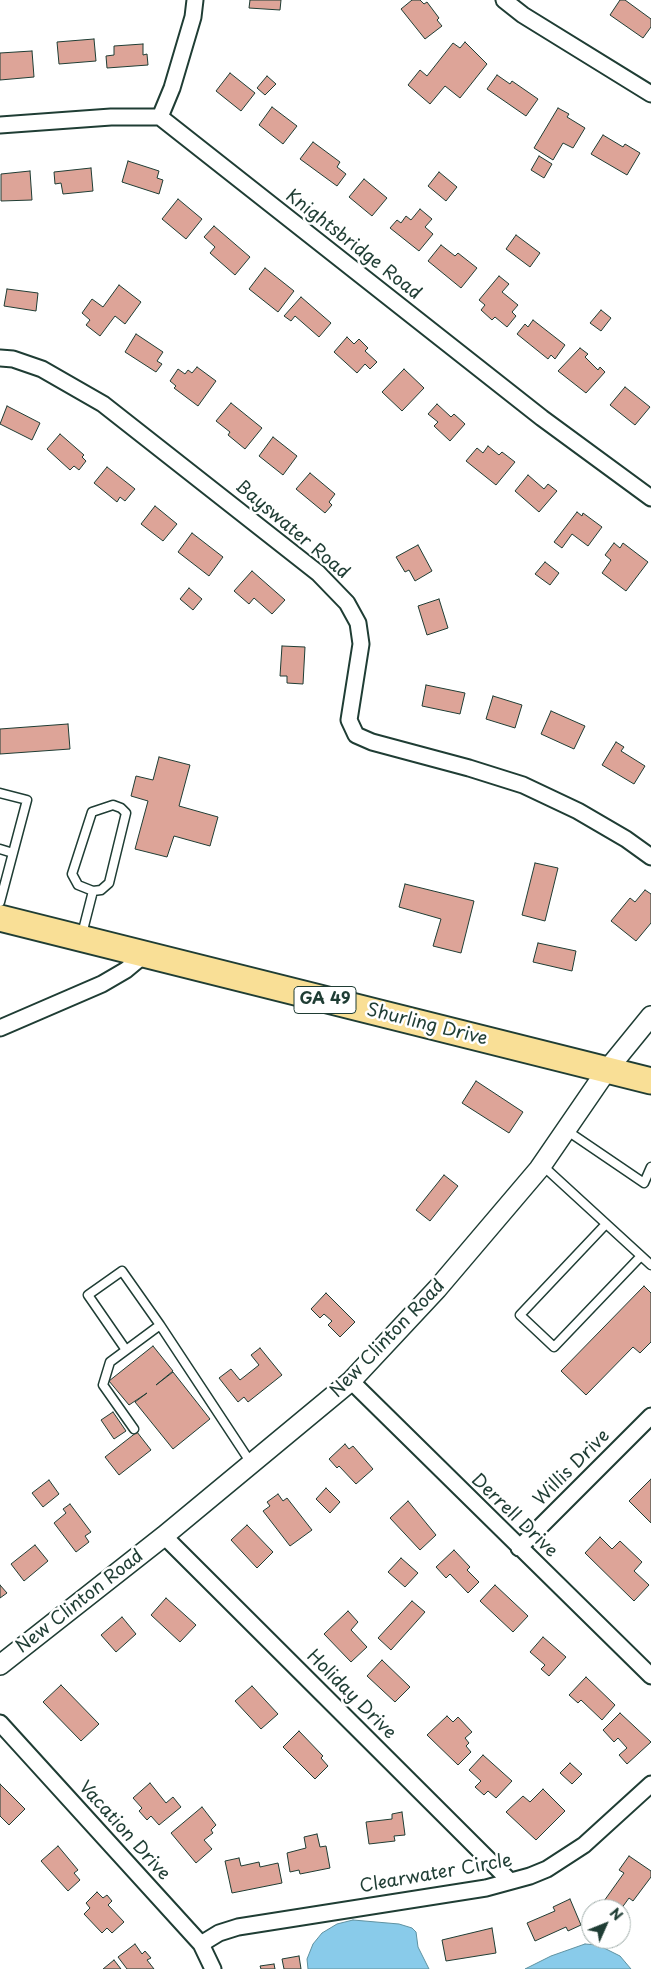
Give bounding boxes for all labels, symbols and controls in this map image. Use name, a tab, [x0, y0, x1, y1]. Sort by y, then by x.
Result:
street label: Knightsbridge Road	[281, 185, 425, 305]
street label: Bayswater Road	[231, 476, 353, 584]
road number: GA 49	[294, 986, 356, 1014]
street label: Shurling Drive	[364, 1000, 490, 1050]
street label: New Clinton Road	[326, 1276, 450, 1402]
street label: Willis Drive	[529, 1425, 615, 1511]
street label: Derrell Drive	[466, 1470, 562, 1562]
street label: New Clinton Road	[12, 1546, 148, 1658]
street label: Holiday Drive	[302, 1646, 400, 1744]
street label: Vacation Drive	[74, 1777, 174, 1885]
street label: Clearwater Circle	[358, 1850, 514, 1898]
north arrow	[581, 1899, 631, 1949]
text: N	[605, 1903, 628, 1925]

